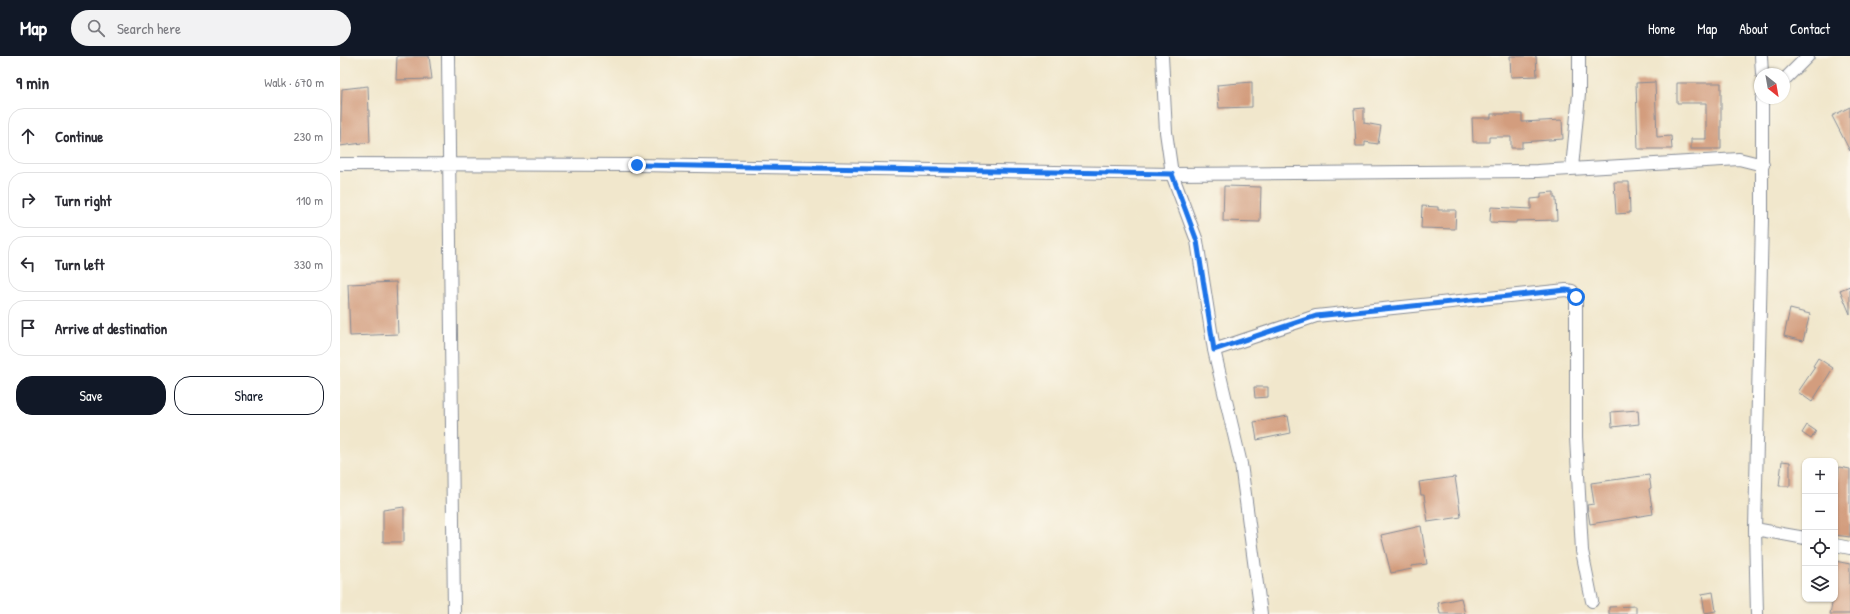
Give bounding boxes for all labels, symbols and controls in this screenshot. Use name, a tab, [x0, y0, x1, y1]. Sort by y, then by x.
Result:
search box	[71, 10, 351, 46]
text: Map	[20, 15, 47, 41]
icon: search	[85, 17, 107, 39]
text: Search here	[117, 18, 181, 39]
text: Home	[1648, 19, 1675, 38]
text: Map	[1697, 19, 1717, 38]
text: About	[1739, 19, 1768, 38]
text: Contact	[1790, 19, 1830, 38]
north arrow	[1754, 68, 1790, 104]
text: 9 min	[16, 71, 49, 94]
text: Walk · 670 m	[264, 73, 324, 91]
icon: ahead	[17, 125, 39, 147]
text: Continue	[55, 126, 103, 147]
text: 230 m	[293, 127, 323, 145]
route end	[628, 156, 646, 174]
icon: right	[17, 189, 39, 211]
text: Turn right	[55, 190, 111, 211]
text: 110 m	[296, 191, 323, 209]
icon: left	[17, 253, 39, 275]
text: Turn left	[55, 254, 105, 275]
text: 330 m	[294, 255, 323, 273]
route start	[1567, 288, 1585, 306]
icon: arrive	[17, 317, 39, 339]
text: Arrive at destination	[55, 318, 167, 339]
button: Save	[16, 376, 166, 415]
button: Share	[174, 376, 324, 415]
map controls	[1802, 458, 1838, 602]
button: +	[1802, 458, 1838, 494]
button: −	[1802, 494, 1838, 530]
button: locate	[1802, 530, 1838, 566]
button: layers	[1802, 566, 1838, 602]

